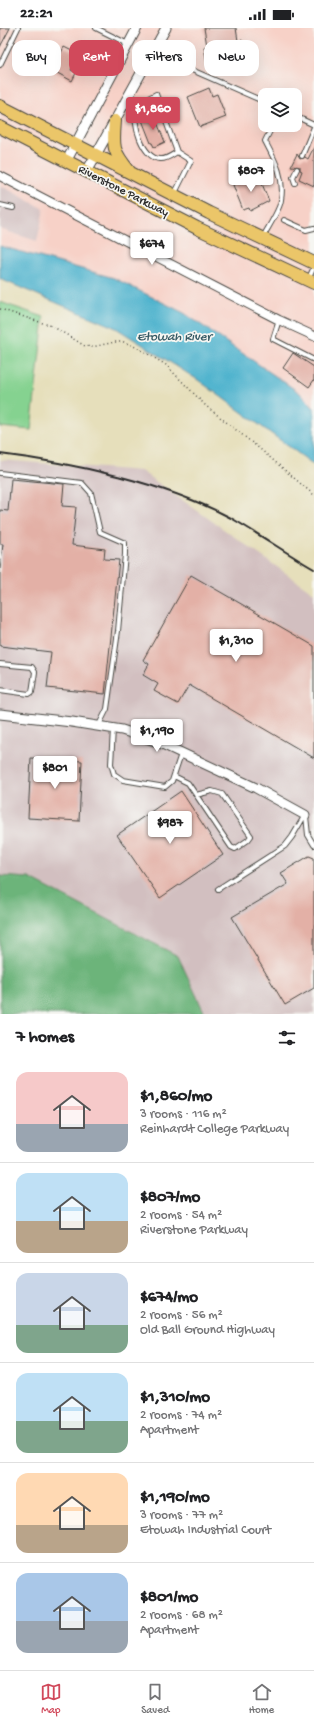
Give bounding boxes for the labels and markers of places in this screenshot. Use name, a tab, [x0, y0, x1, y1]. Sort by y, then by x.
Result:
pin: $1,860	[120, 97, 186, 131]
pin: $807	[227, 159, 275, 193]
pin: $674	[128, 232, 176, 266]
pin: $1,310	[203, 629, 269, 663]
pin: $1,190	[124, 719, 190, 753]
pin: $801	[31, 756, 79, 790]
pin: $987	[146, 811, 194, 845]

